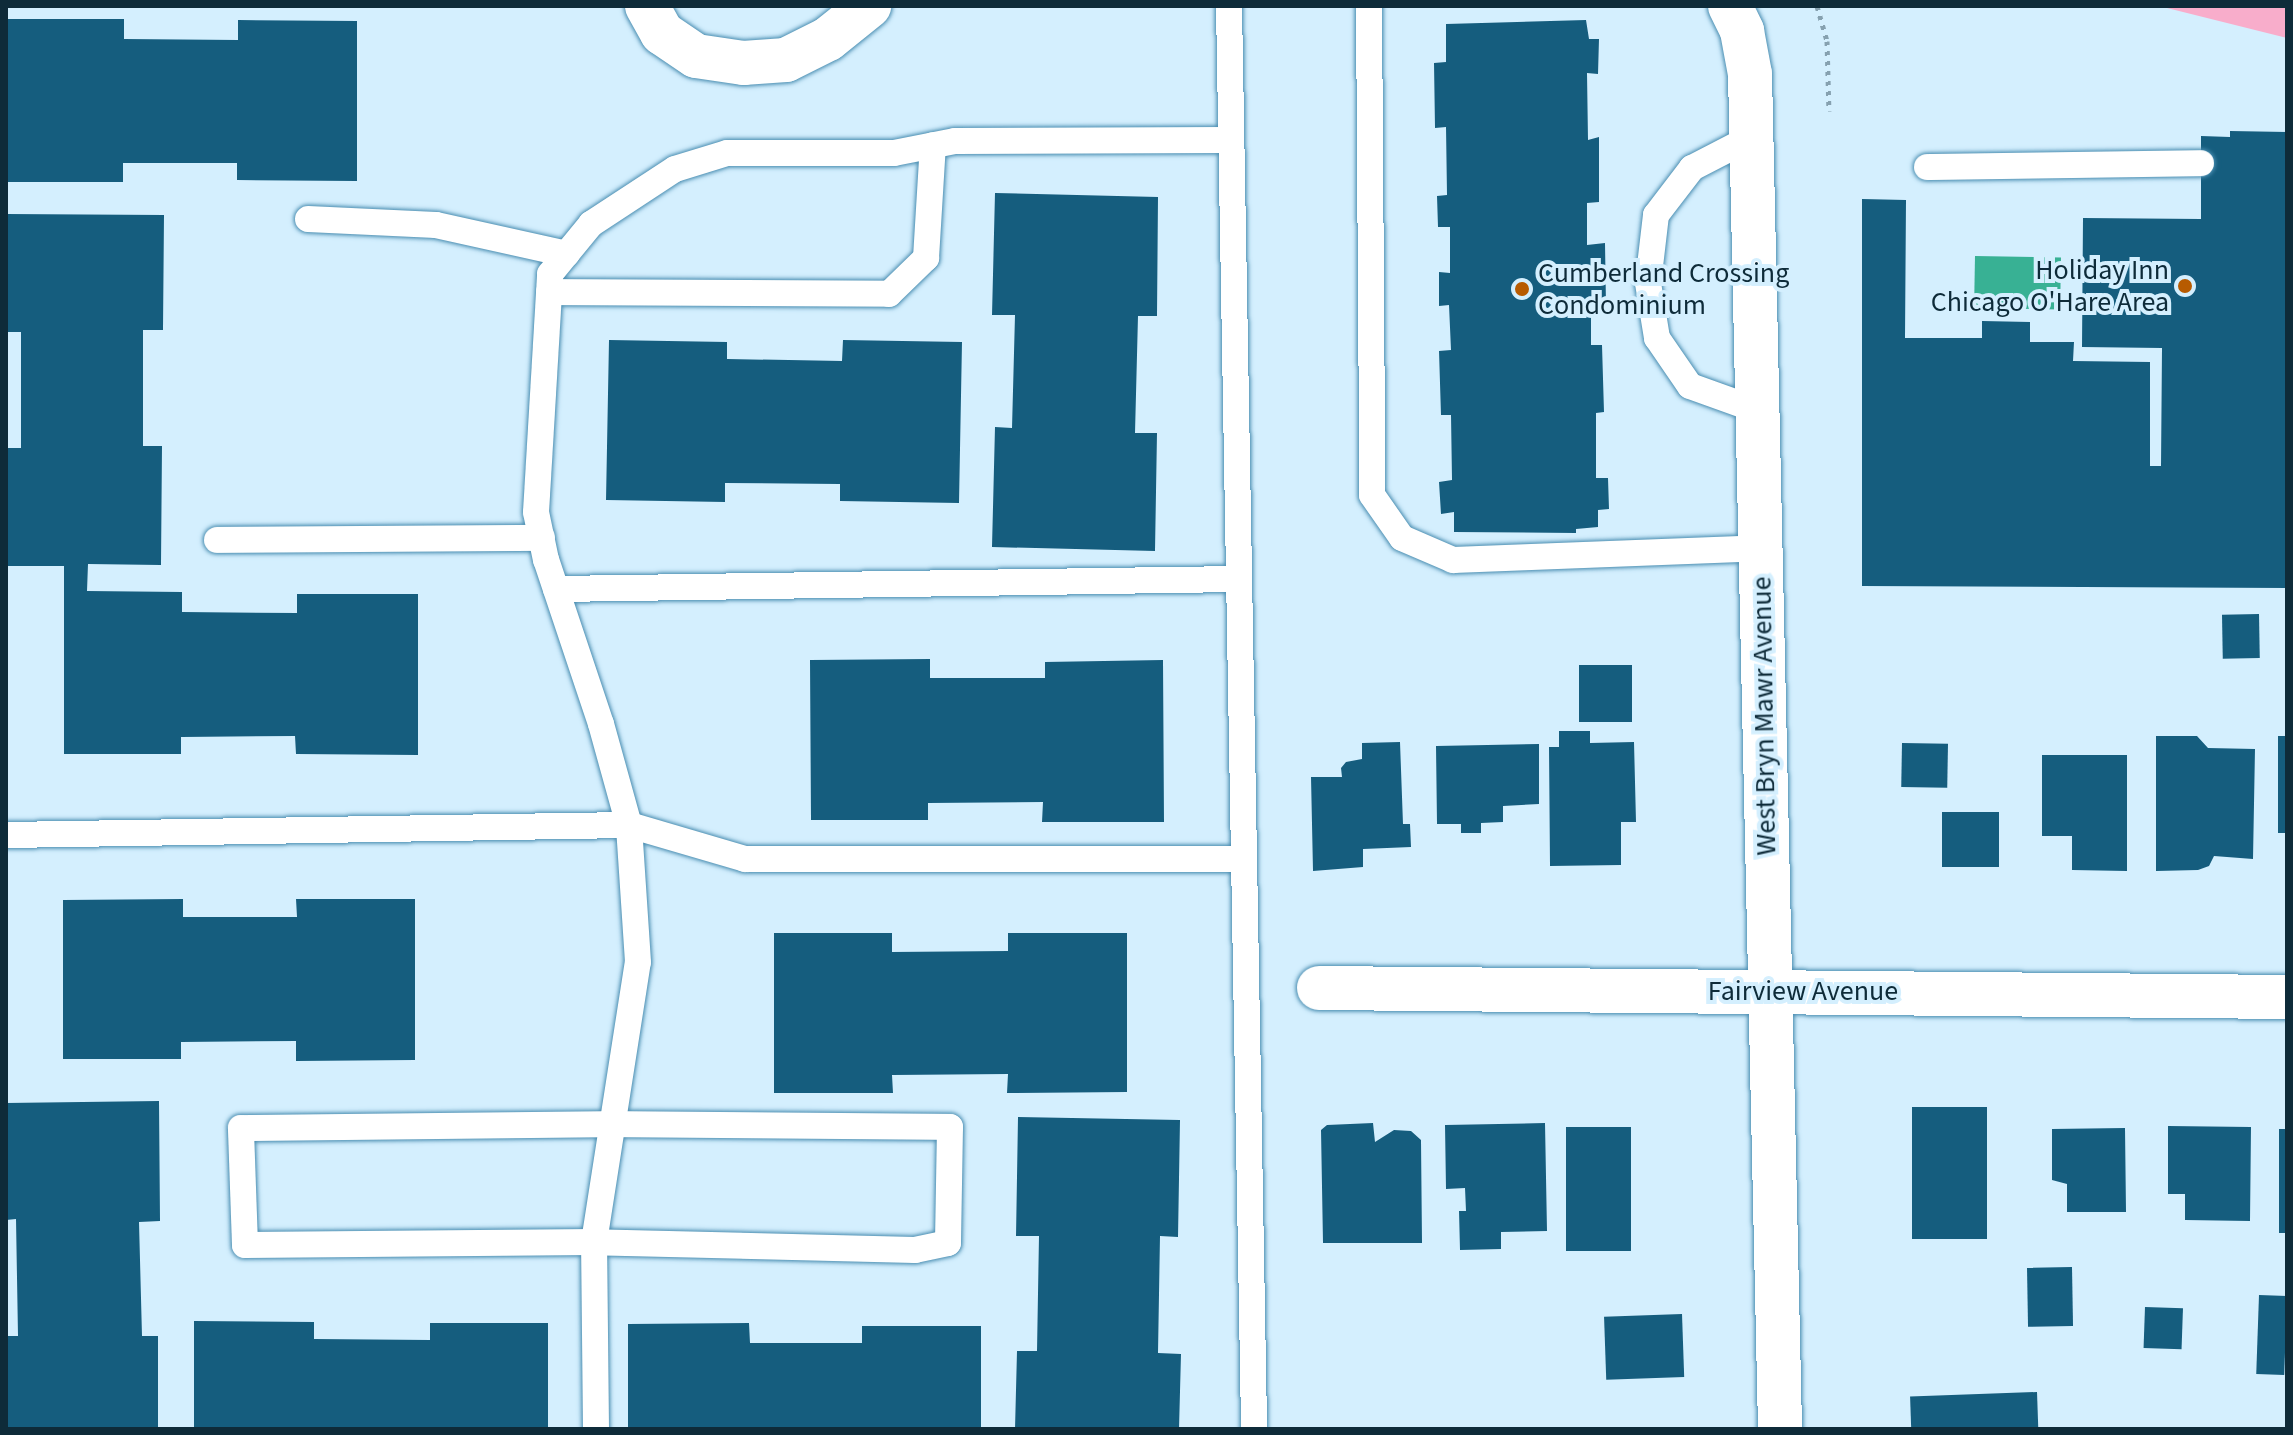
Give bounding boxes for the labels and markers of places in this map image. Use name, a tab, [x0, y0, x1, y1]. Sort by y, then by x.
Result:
place label: Holiday Inn Chicago O'Hare Area	[1931, 253, 2169, 319]
place label: Cumberland Crossing Condominium	[1538, 256, 1789, 322]
marker: Holiday Inn Chicago O'Hare Area	[2176, 277, 2194, 295]
marker: Cumberland Crossing Condominium	[1513, 280, 1531, 298]

